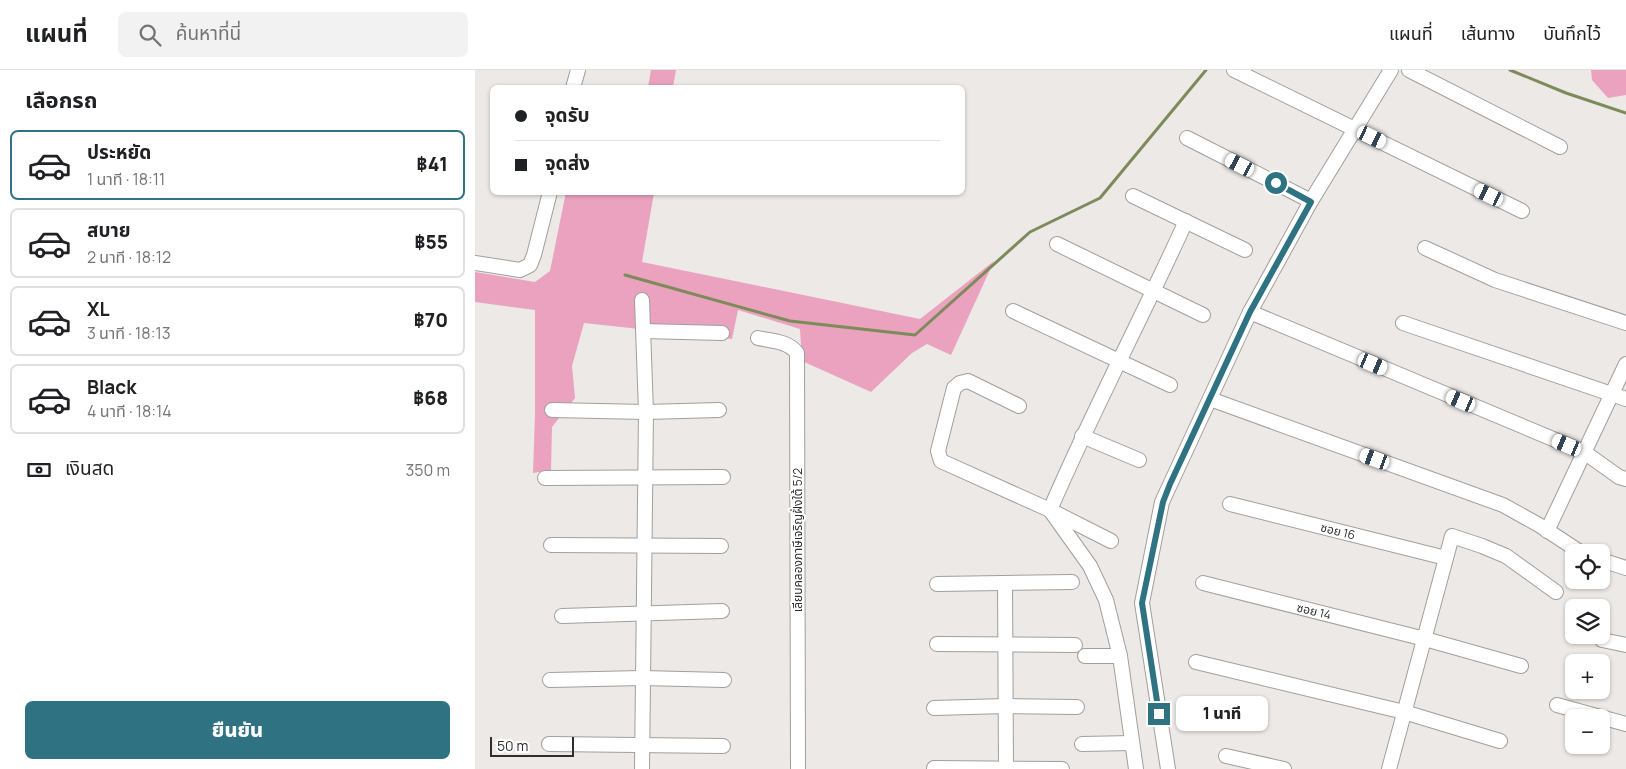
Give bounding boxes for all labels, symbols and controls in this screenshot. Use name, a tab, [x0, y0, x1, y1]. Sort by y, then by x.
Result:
search box	[118, 12, 468, 57]
text: แผนที่	[25, 16, 88, 49]
text: ค้นหาที่นี่	[176, 20, 241, 46]
icon: search	[136, 21, 164, 49]
text: แผนที่	[1389, 21, 1433, 45]
text: เส้นทาง	[1461, 21, 1515, 45]
text: บันทึกไว้	[1543, 21, 1601, 45]
text: เลือกรถ	[25, 85, 98, 115]
text: จุดรับ	[545, 102, 590, 128]
car	[1355, 124, 1388, 150]
text: ประหยัด	[87, 139, 151, 165]
icon: car	[27, 143, 72, 188]
text: จุดส่ง	[545, 150, 590, 176]
text: ฿41	[417, 151, 448, 177]
car	[1223, 152, 1256, 178]
text: 1 นาที · 18:11	[87, 168, 165, 190]
route start	[1265, 172, 1287, 194]
car	[1472, 182, 1505, 208]
text: สบาย	[87, 217, 131, 243]
icon: car	[27, 221, 72, 266]
text: ฿55	[415, 229, 448, 255]
text: 2 นาที · 18:12	[87, 246, 171, 268]
text: XL	[87, 296, 110, 322]
icon: car	[27, 299, 72, 344]
text: ฿70	[414, 307, 448, 333]
text: 3 นาที · 18:13	[87, 322, 171, 344]
car	[1356, 351, 1389, 377]
text: Black	[87, 374, 136, 400]
icon: car	[27, 377, 72, 422]
text: ฿68	[413, 385, 448, 411]
car	[1444, 388, 1477, 414]
text: 4 นาที · 18:14	[87, 400, 172, 422]
car	[1550, 432, 1583, 458]
car	[1358, 447, 1391, 471]
text: เงินสด	[65, 455, 114, 481]
icon: cash	[25, 456, 53, 484]
text: 350 m	[405, 459, 450, 481]
street label: เลียบคลองภาษีเจริญฝั่งใต้ 5/2	[789, 468, 806, 612]
street label: ซอย 16	[1319, 518, 1357, 544]
map controls	[1565, 544, 1610, 754]
button: locate	[1565, 544, 1610, 589]
street label: ซอย 14	[1295, 599, 1333, 623]
button: layers	[1565, 599, 1610, 644]
button: +	[1565, 654, 1610, 699]
callout: 1 นาที	[1177, 696, 1269, 732]
button: ยืนยัน	[25, 701, 450, 759]
text: 1 นาที	[1203, 702, 1241, 724]
route end	[1148, 703, 1170, 725]
button: −	[1565, 709, 1610, 754]
scale bar	[490, 734, 574, 757]
text: 50 m	[497, 736, 528, 755]

